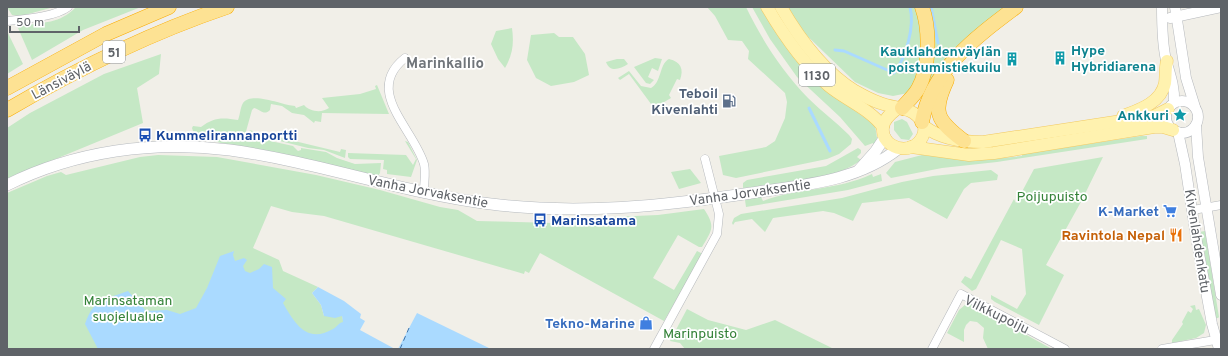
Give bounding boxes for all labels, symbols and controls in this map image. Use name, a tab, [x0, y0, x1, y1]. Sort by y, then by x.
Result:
scale bar	[10, 8, 79, 34]
text: 50 m	[16, 15, 44, 31]
road number: 51	[103, 41, 125, 63]
place label: Hype Hybridiarena	[1071, 43, 1156, 76]
place label: Kauklahdenväylän poistumistiekuilu	[880, 44, 1001, 77]
building icon: Hype Hybridiarena	[1052, 50, 1068, 66]
building icon: Kauklahdenväylän poistumistiekuilu	[1004, 51, 1020, 67]
district label: Marinkallio	[406, 55, 484, 74]
street label: Länsiväylä	[29, 58, 95, 104]
road number: 1130	[799, 64, 835, 86]
place label: Teboil Kivenlahti	[651, 86, 718, 119]
fuel station icon: Teboil Kivenlahti	[721, 93, 737, 109]
place icon: Ankkuri	[1172, 107, 1188, 123]
place label: Ankkuri	[1117, 108, 1169, 125]
bus stop icon: Kummelirannanportti	[137, 127, 153, 143]
place label: Kummelirannanportti	[156, 128, 298, 145]
street label: Vanha Jorvaksentie	[366, 172, 489, 212]
street label: Vanha Jorvaksentie	[688, 177, 812, 210]
street label: Kivenlahdenkatu	[1180, 188, 1213, 294]
park label: Poijupuisto	[1017, 189, 1088, 206]
supermarket icon: K-Market	[1162, 203, 1178, 219]
place label: K-Market	[1098, 204, 1159, 221]
bus stop icon: Marinsatama	[532, 212, 548, 228]
place label: Marinsatama	[551, 213, 636, 230]
restaurant icon: Ravintola Nepal	[1168, 227, 1184, 243]
place label: Ravintola Nepal	[1062, 228, 1165, 245]
street label: Vilkkupoiju	[961, 292, 1032, 338]
park label: Marinsataman suojelualue	[84, 293, 172, 326]
shop icon: Tekno-Marine	[638, 315, 654, 331]
place label: Tekno-Marine	[545, 316, 635, 333]
park label: Marinpuisto	[663, 326, 737, 343]

